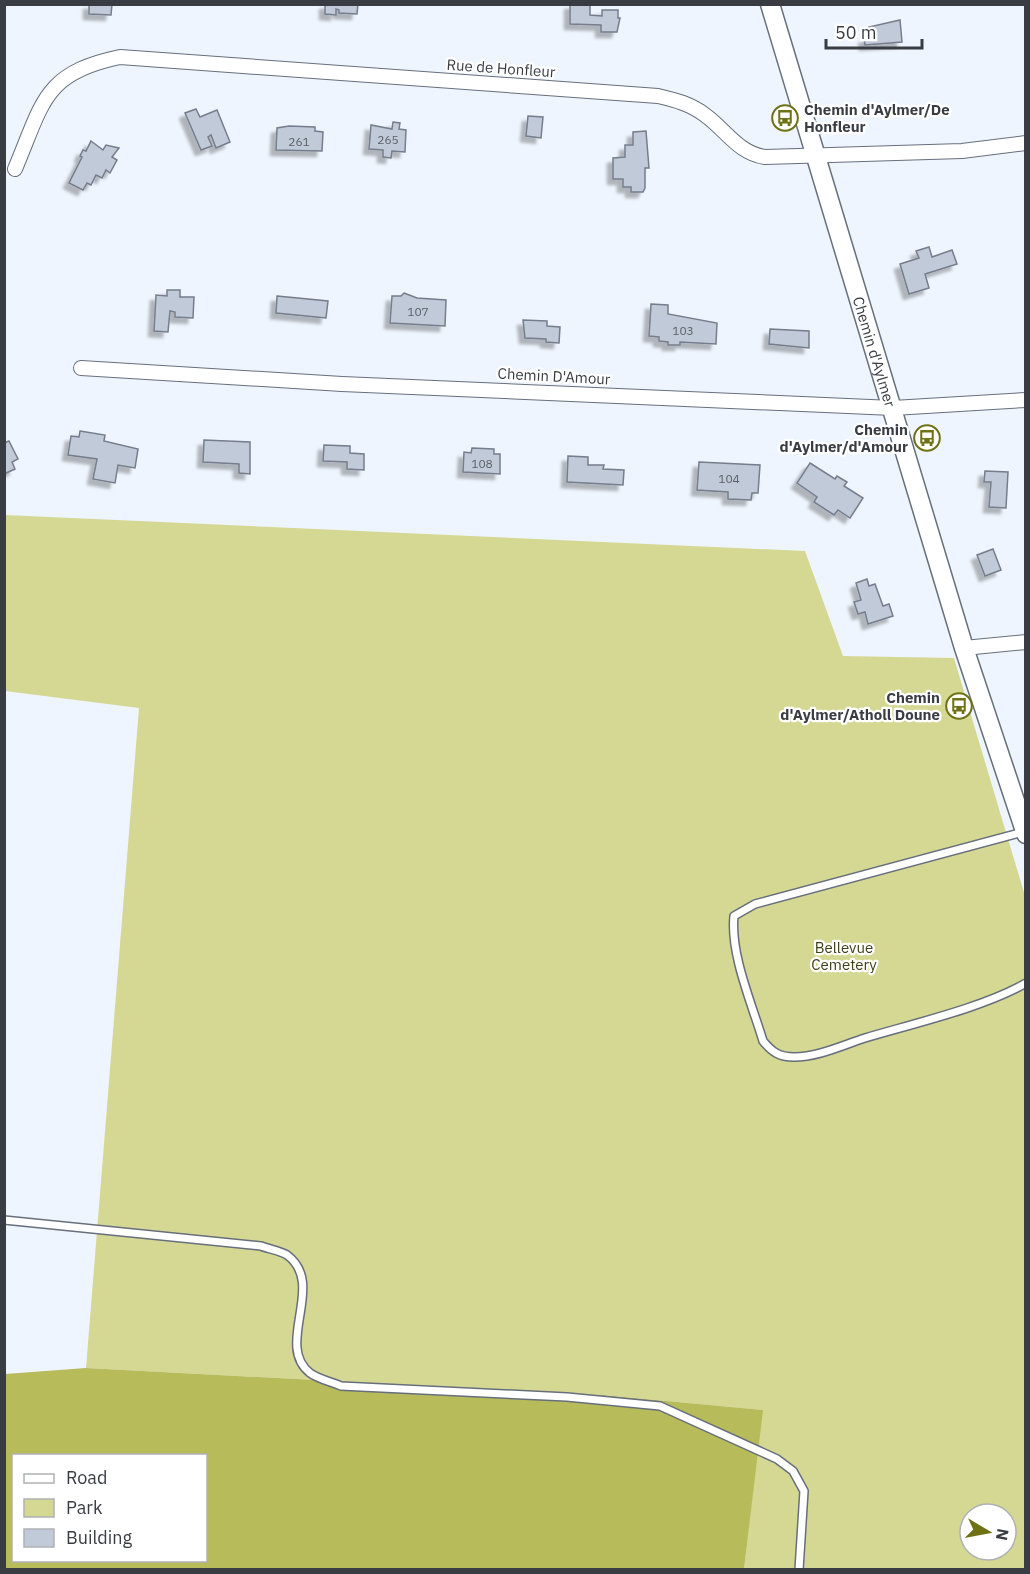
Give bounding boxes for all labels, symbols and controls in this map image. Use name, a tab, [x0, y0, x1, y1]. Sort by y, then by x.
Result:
scale bar	[826, 12, 922, 50]
text: 50 m	[835, 21, 877, 44]
street label: Rue de Honfleur	[446, 55, 557, 81]
place label: Chemin d'Aylmer/De Honfleur	[804, 100, 950, 136]
bus stop icon: Chemin d'Aylmer/De Honfleur	[770, 103, 800, 133]
house number: 265	[377, 132, 399, 147]
house number: 261	[288, 134, 310, 149]
street label: Chemin d'Aylmer	[849, 294, 900, 410]
house number: 107	[407, 304, 429, 319]
house number: 103	[672, 323, 694, 338]
street label: Chemin D'Amour	[497, 364, 611, 388]
place label: Chemin d'Aylmer/d'Amour	[780, 420, 908, 456]
bus stop icon: Chemin d'Aylmer/d'Amour	[912, 423, 942, 453]
house number: 108	[471, 456, 493, 471]
house number: 104	[718, 471, 740, 486]
place label: Chemin d'Aylmer/Atholl Doune	[780, 688, 940, 724]
bus stop icon: Chemin d'Aylmer/Atholl Doune	[944, 691, 974, 721]
park label: Bellevue Cemetery	[811, 938, 877, 974]
legend	[12, 1454, 207, 1562]
text: Road	[66, 1466, 107, 1489]
text: Park	[66, 1496, 103, 1519]
north arrow	[958, 1502, 1018, 1562]
text: Building	[66, 1526, 133, 1549]
text: N	[992, 1527, 1014, 1542]

